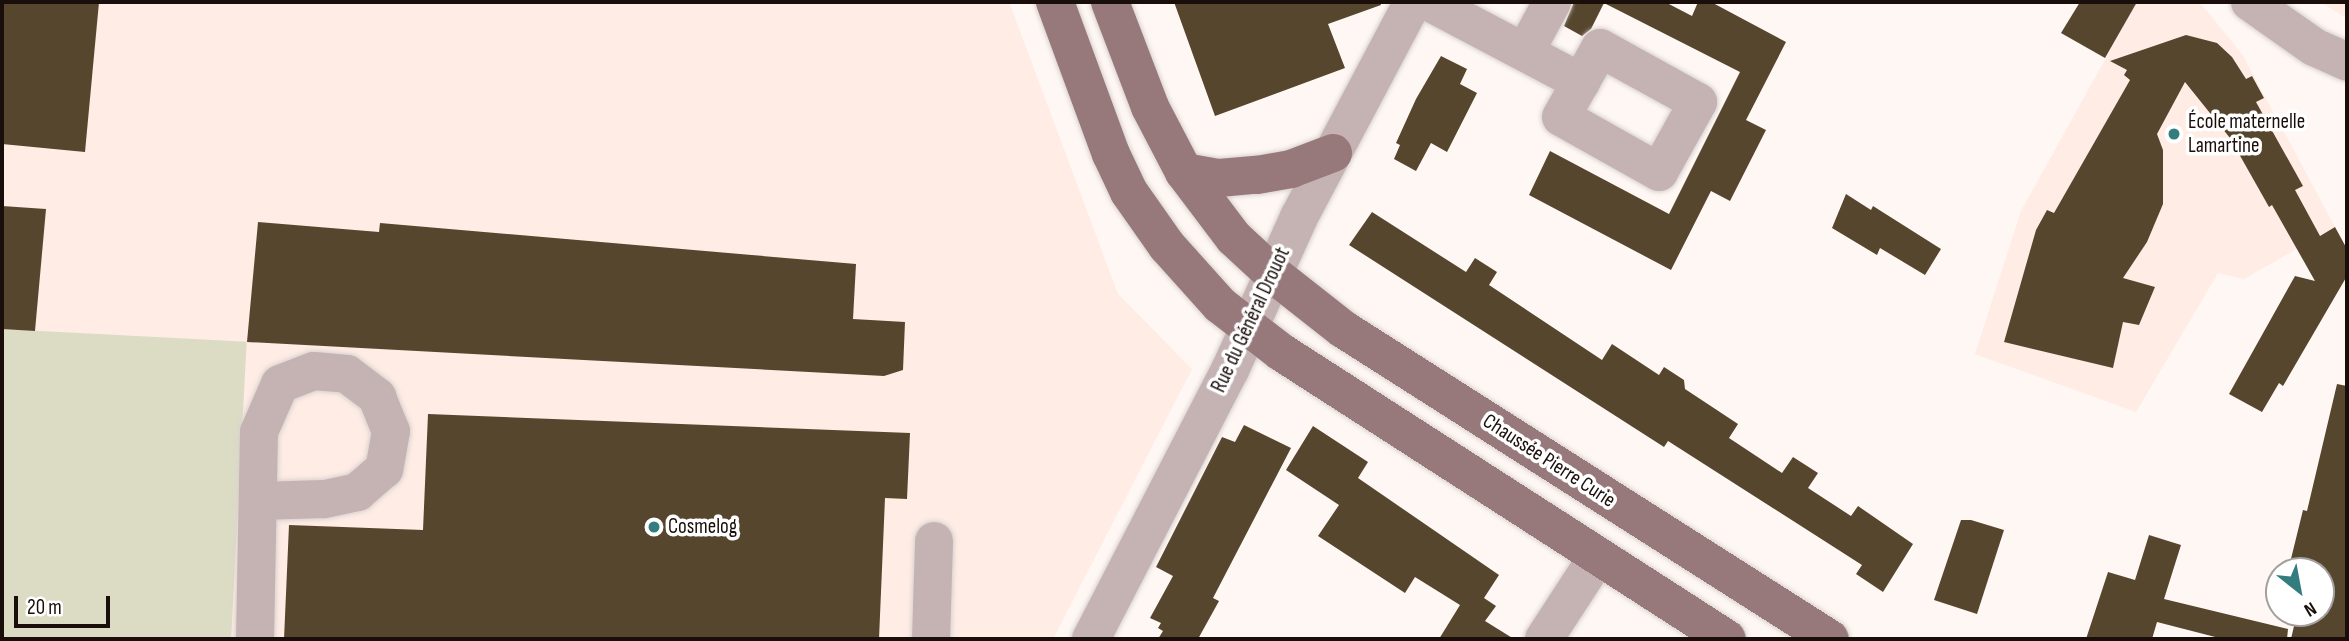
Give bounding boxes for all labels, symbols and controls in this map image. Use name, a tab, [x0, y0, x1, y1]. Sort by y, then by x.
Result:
place label: École maternelle Lamartine	[2188, 109, 2305, 159]
marker: École maternelle Lamartine	[2166, 126, 2182, 142]
street label: Rue du Général Drouot	[1206, 243, 1296, 397]
street label: Chaussée Pierre Curie	[1478, 409, 1620, 513]
place label: Cosmelog	[668, 514, 737, 540]
marker: Cosmelog	[646, 519, 662, 535]
north arrow	[2265, 557, 2335, 627]
scale bar	[18, 582, 114, 626]
text: 20 m	[27, 595, 62, 620]
text: N	[2300, 596, 2320, 621]

